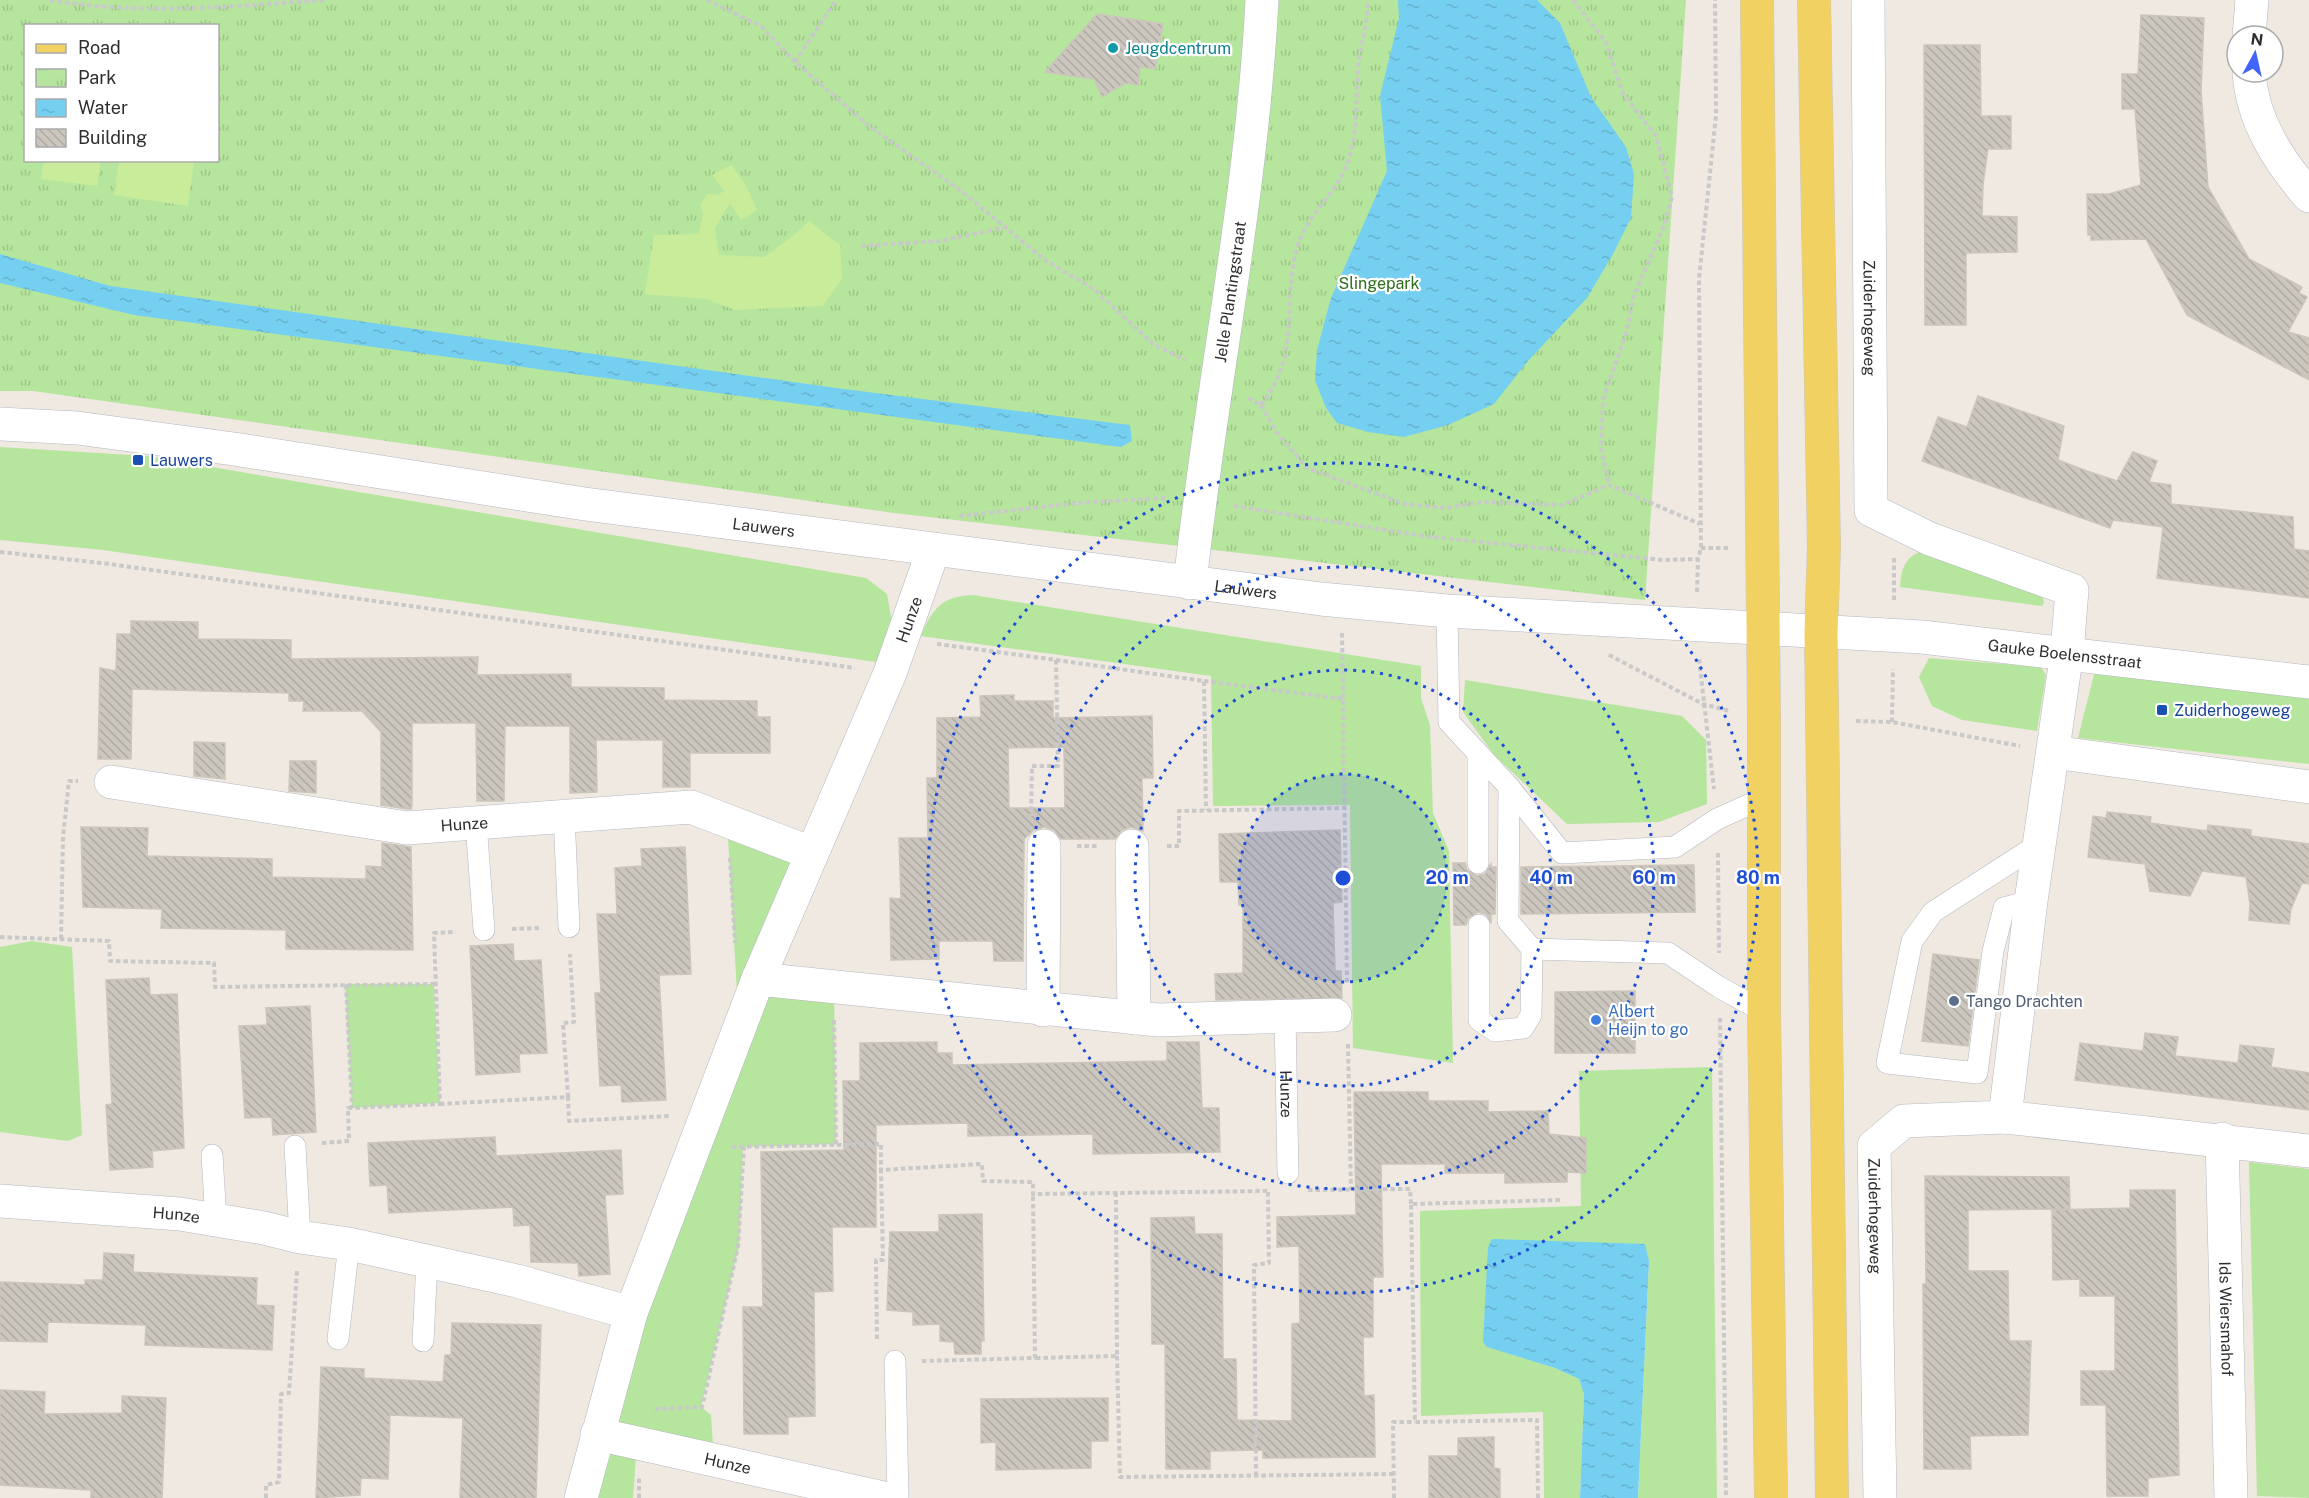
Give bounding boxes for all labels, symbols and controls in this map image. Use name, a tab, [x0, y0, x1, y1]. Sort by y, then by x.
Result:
legend	[24, 24, 219, 162]
north arrow	[2225, 24, 2285, 84]
text: N	[2249, 29, 2265, 50]
text: Road	[78, 37, 121, 58]
place label: Jeugdcentrum	[1125, 39, 1231, 58]
marker: Jeugdcentrum	[1106, 41, 1120, 55]
text: Park	[78, 67, 116, 88]
text: Water	[78, 97, 128, 118]
text: Building	[78, 127, 147, 148]
street label: Jelle Plantingstraat	[1211, 220, 1250, 364]
street label: Zuiderhogeweg	[1860, 260, 1879, 376]
park label: Slingepark	[1338, 274, 1420, 293]
place label: Lauwers	[150, 451, 213, 470]
marker: Lauwers	[131, 453, 145, 467]
street label: Lauwers	[731, 514, 796, 541]
street label: Lauwers	[1213, 576, 1278, 603]
street label: Hunze	[892, 594, 926, 645]
street label: Gauke Boelensstraat	[1987, 636, 2143, 672]
place label: Zuiderhogeweg	[2174, 701, 2291, 720]
marker: Zuiderhogeweg	[2155, 703, 2169, 717]
street label: Hunze	[440, 813, 489, 835]
text: 20 m	[1425, 867, 1469, 888]
text: 40 m	[1529, 867, 1573, 888]
text: 60 m	[1632, 867, 1676, 888]
text: 80 m	[1736, 867, 1780, 888]
centre of rings	[1333, 868, 1353, 888]
place label: Tango Drachten	[1966, 992, 2083, 1011]
marker: Tango Drachten	[1947, 994, 1961, 1008]
place label: Albert Heijn to go	[1608, 1002, 1688, 1039]
marker: Albert Heijn to go	[1589, 1013, 1603, 1027]
street label: Hunze	[1276, 1070, 1296, 1118]
street label: Zuiderhogeweg	[1864, 1157, 1885, 1274]
street label: Hunze	[152, 1203, 202, 1227]
street label: Ids Wiersmahof	[2215, 1261, 2237, 1377]
street label: Hunze	[702, 1449, 753, 1478]

